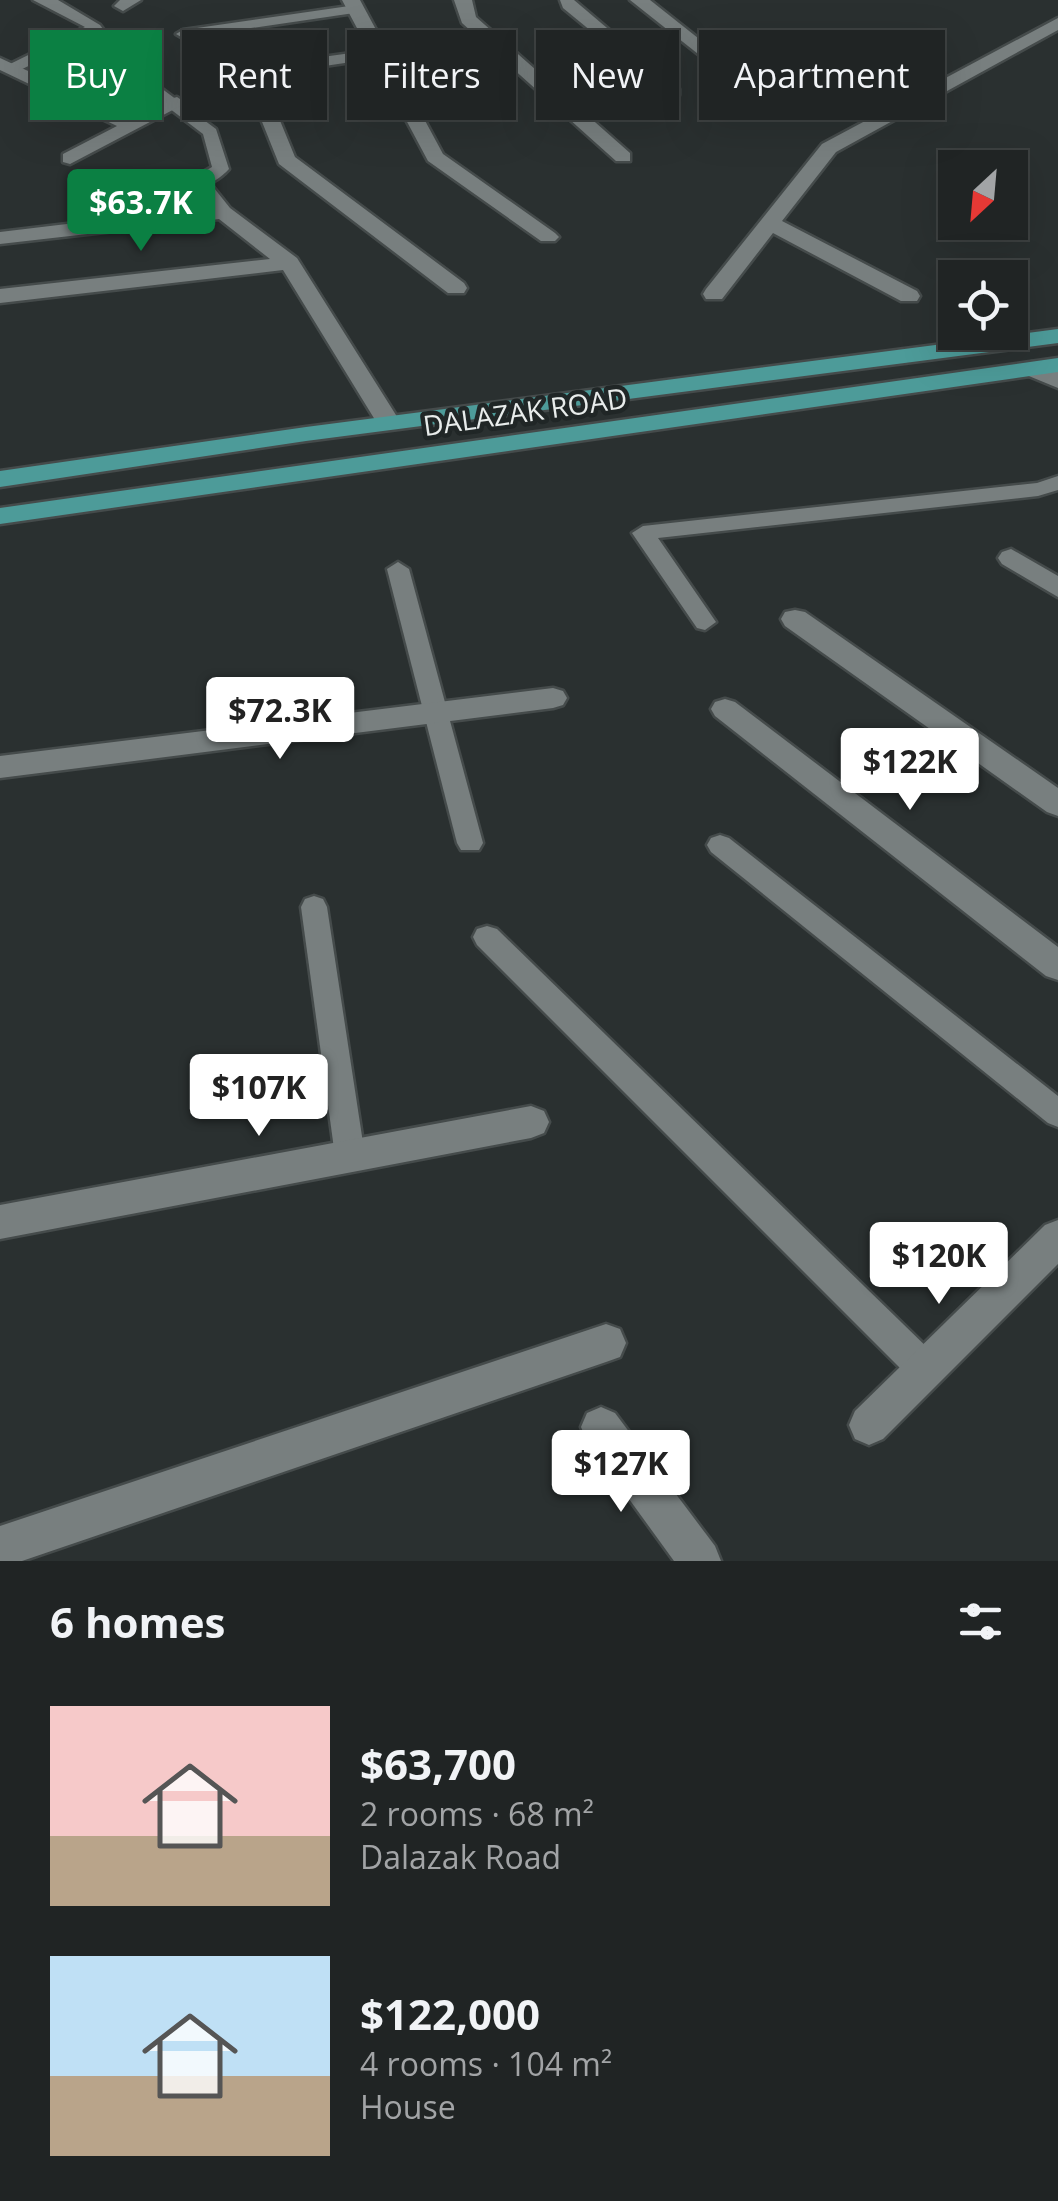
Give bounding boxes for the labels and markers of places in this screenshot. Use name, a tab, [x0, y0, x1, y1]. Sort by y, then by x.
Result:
pin: $63.7K	[60, 169, 222, 254]
pin: $72.3K	[199, 677, 361, 762]
pin: $122K	[840, 728, 980, 813]
pin: $107K	[189, 1054, 329, 1139]
pin: $120K	[869, 1222, 1009, 1307]
pin: $127K	[551, 1430, 691, 1515]

